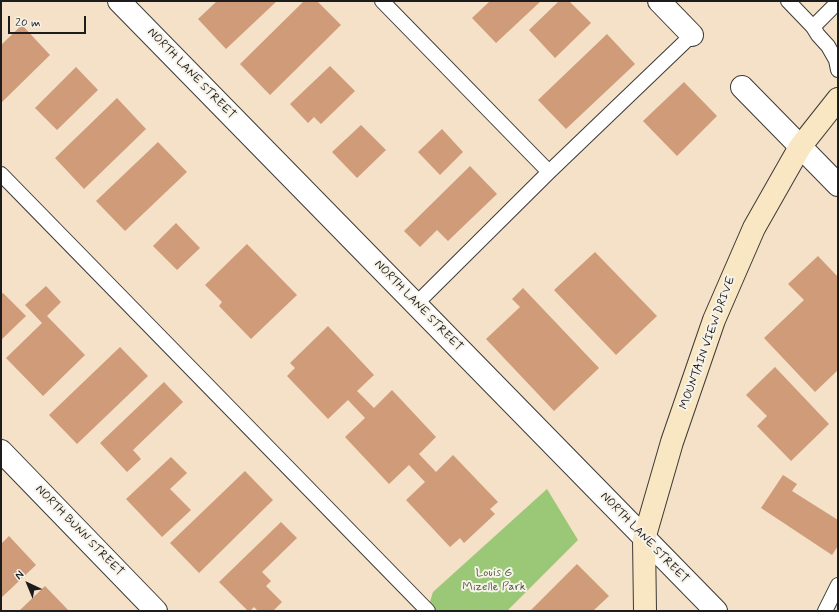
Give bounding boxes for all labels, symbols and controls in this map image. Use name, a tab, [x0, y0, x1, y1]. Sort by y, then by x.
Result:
scale bar	[10, 8, 88, 34]
text: 20 m	[15, 15, 41, 31]
street label: NORTH LANE STREET	[144, 25, 238, 123]
street label: NORTH LANE STREET	[371, 257, 465, 355]
street label: MOUNTAIN VIEW DRIVE	[677, 274, 739, 412]
street label: NORTH BUNN STREET	[32, 482, 126, 580]
street label: NORTH LANE STREET	[597, 489, 691, 587]
north arrow	[8, 564, 48, 604]
park label: Louis G Mizelle Park	[462, 566, 526, 594]
text: N	[12, 568, 27, 583]

